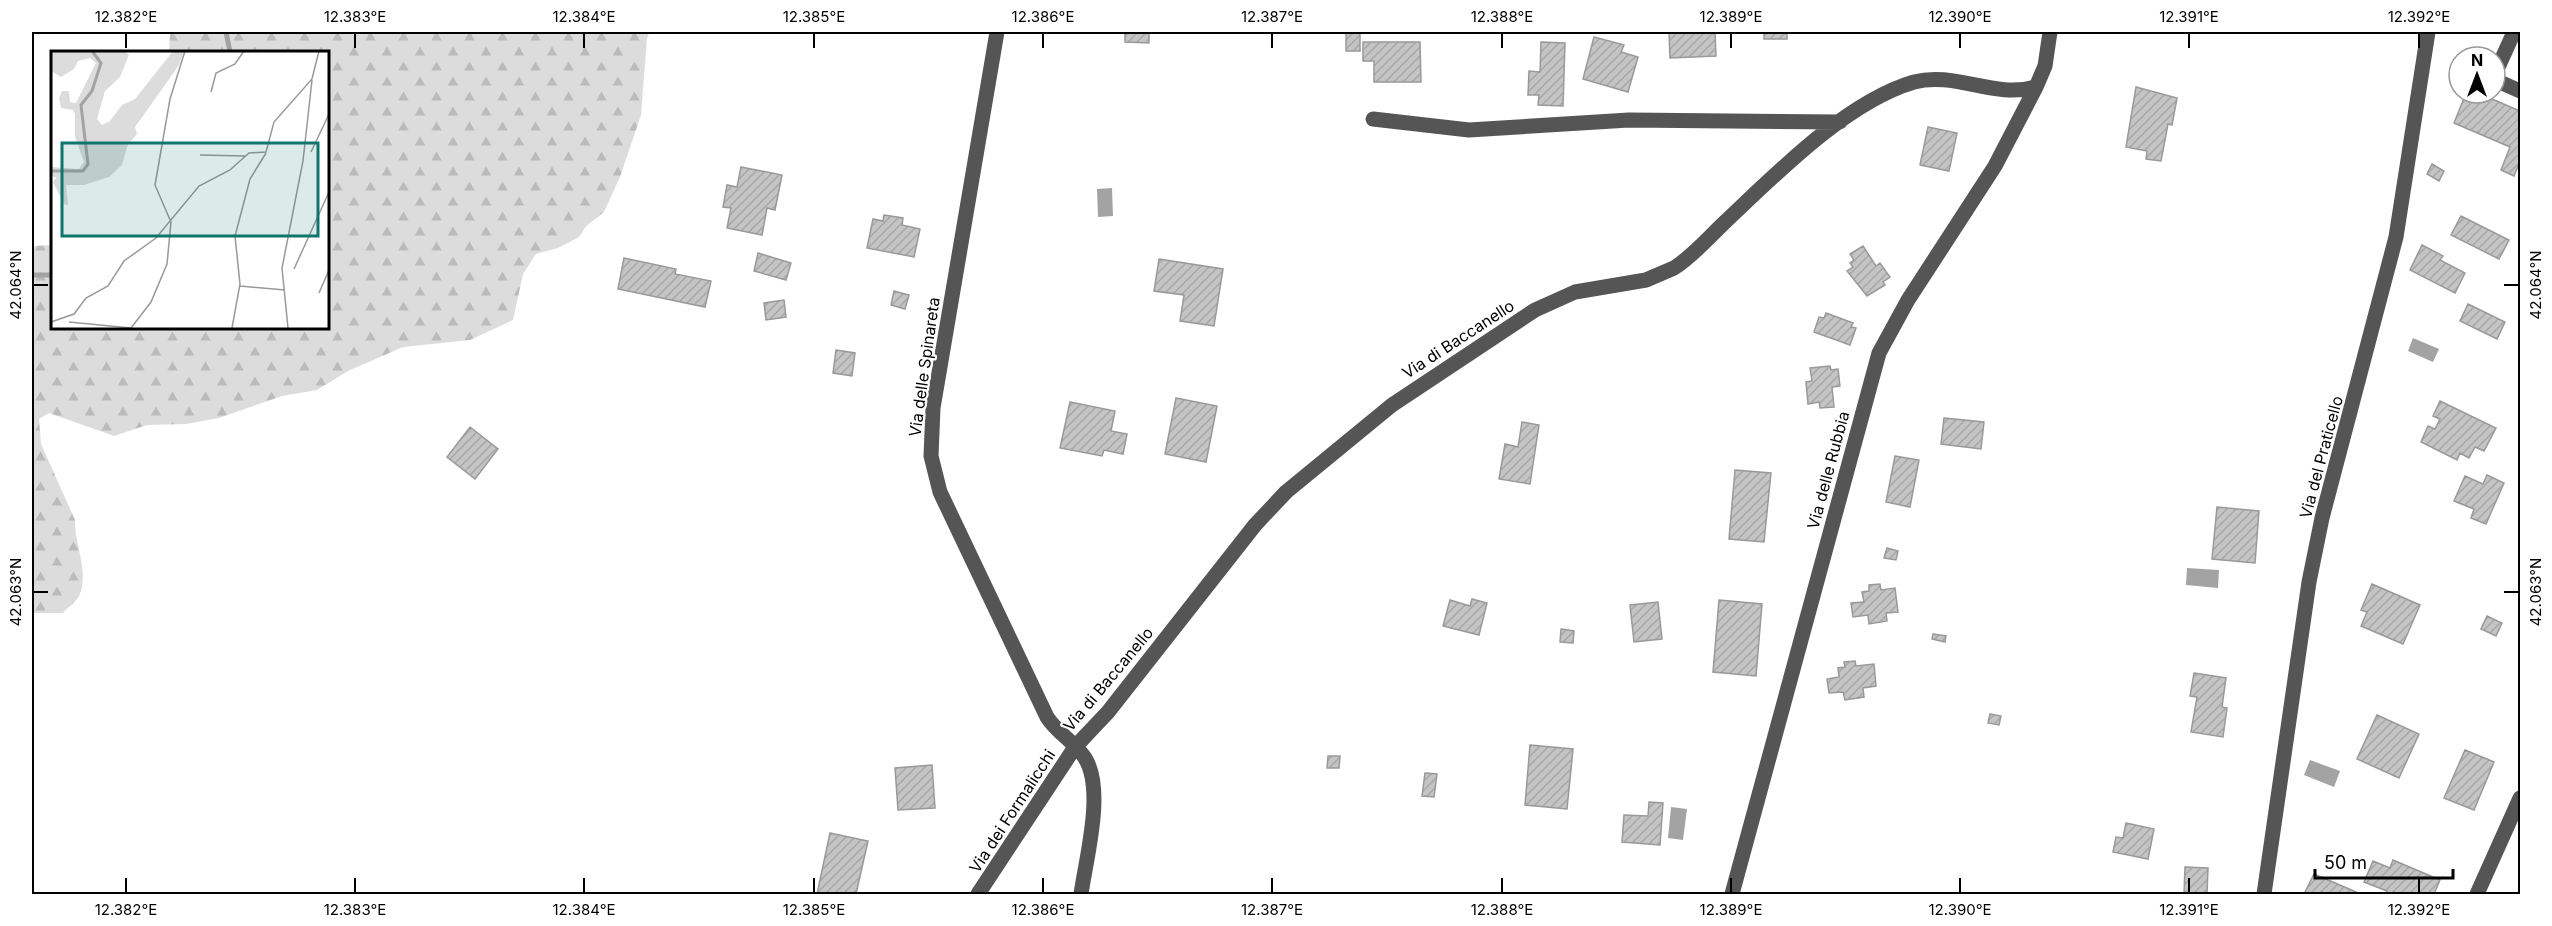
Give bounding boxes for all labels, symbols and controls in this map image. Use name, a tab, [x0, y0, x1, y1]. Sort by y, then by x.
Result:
text: 12.382°E	[95, 7, 157, 26]
text: 12.383°E	[324, 7, 386, 26]
text: 12.384°E	[553, 7, 615, 26]
text: 12.385°E	[783, 7, 845, 26]
text: 12.386°E	[1012, 7, 1074, 26]
text: 12.387°E	[1241, 7, 1303, 26]
text: 12.388°E	[1471, 7, 1533, 26]
text: 12.389°E	[1700, 7, 1762, 26]
text: 12.390°E	[1928, 7, 1992, 26]
text: 12.391°E	[2159, 7, 2219, 26]
text: 12.392°E	[2388, 7, 2450, 26]
north arrow	[2447, 45, 2507, 105]
text: N	[2471, 50, 2483, 70]
inset map	[51, 51, 328, 328]
text: 42.064°N	[6, 250, 25, 320]
text: 42.064°N	[2526, 250, 2545, 320]
street label: Via di Baccanello	[1398, 295, 1518, 383]
street label: Via delle Spinareta	[904, 296, 944, 438]
street label: Via del Praticello	[2295, 394, 2347, 520]
street label: Via delle Rubbia	[1803, 409, 1853, 531]
text: 42.063°N	[6, 558, 25, 626]
text: 42.063°N	[2526, 558, 2545, 626]
street label: Via di Baccanello	[1059, 623, 1157, 735]
street label: Via dei Formalicchi	[965, 746, 1059, 876]
scale bar	[2315, 842, 2453, 880]
text: 50 m	[2324, 852, 2367, 873]
text: 12.382°E	[95, 900, 157, 919]
text: 12.383°E	[324, 900, 386, 919]
text: 12.384°E	[553, 900, 615, 919]
text: 12.385°E	[783, 900, 845, 919]
text: 12.386°E	[1012, 900, 1074, 919]
text: 12.387°E	[1241, 900, 1303, 919]
text: 12.388°E	[1471, 900, 1533, 919]
text: 12.389°E	[1700, 900, 1762, 919]
text: 12.390°E	[1928, 900, 1992, 919]
text: 12.391°E	[2159, 900, 2219, 919]
text: 12.392°E	[2388, 900, 2450, 919]

